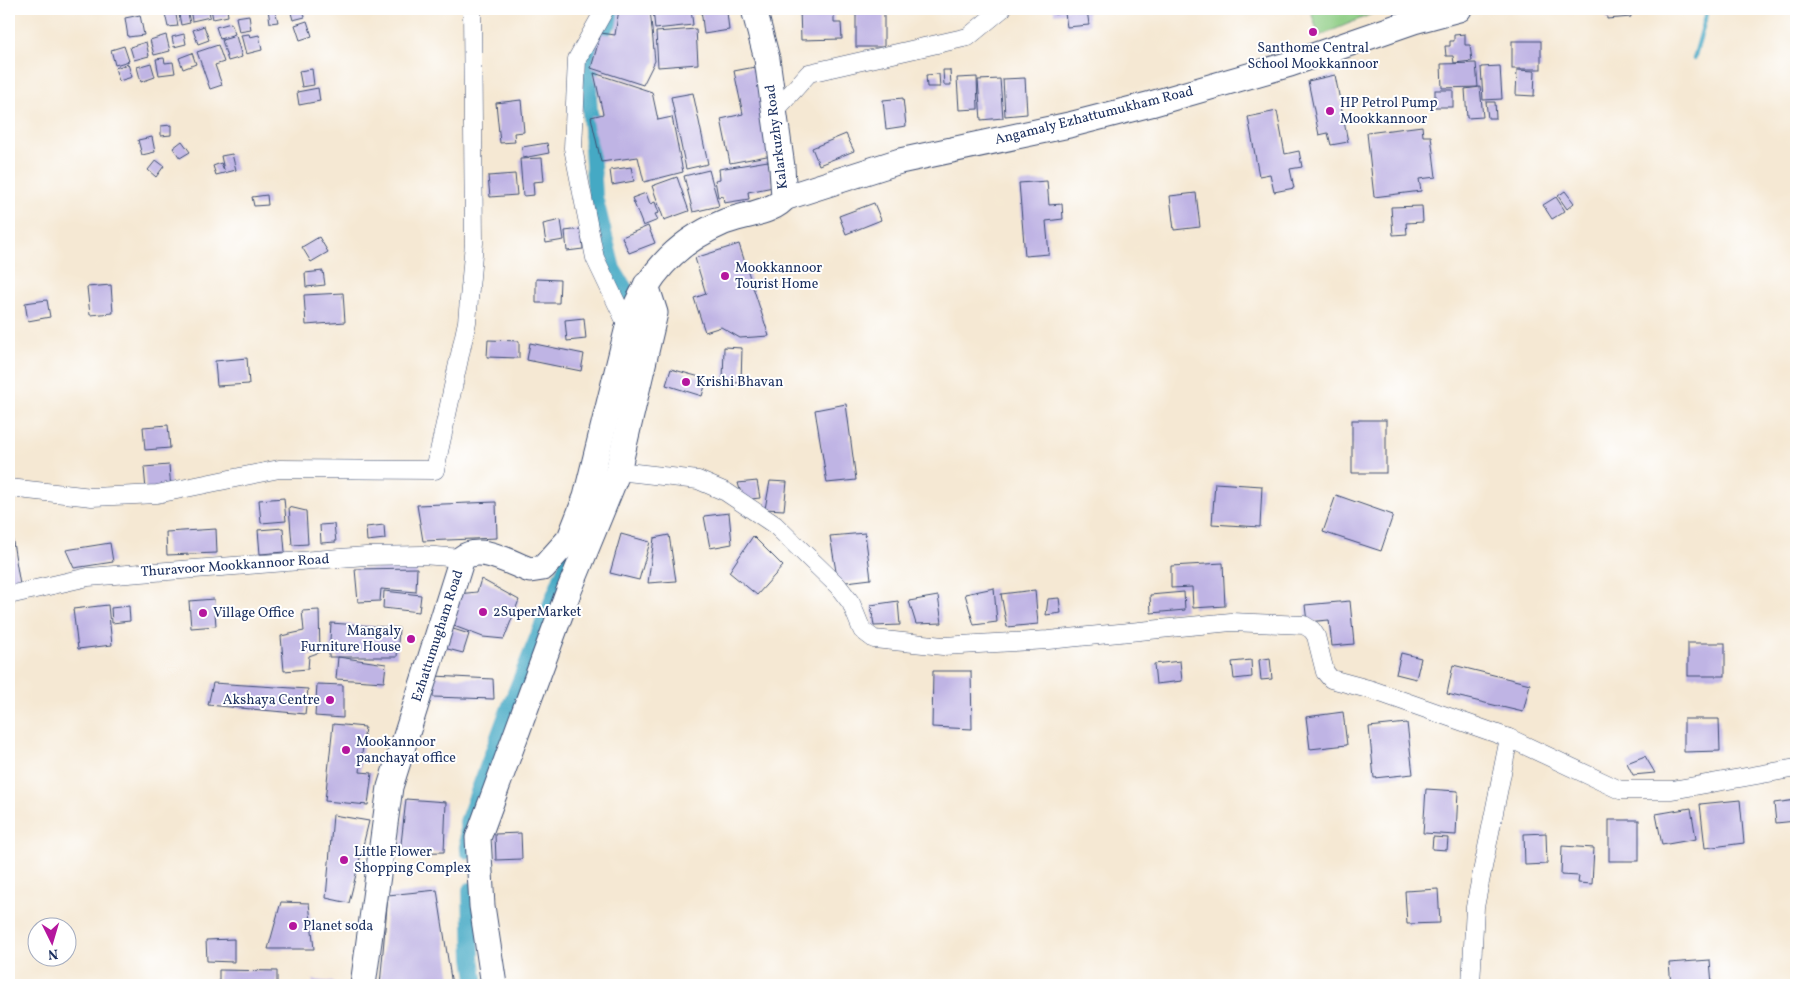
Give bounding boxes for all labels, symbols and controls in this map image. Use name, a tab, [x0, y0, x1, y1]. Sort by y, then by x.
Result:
marker: Santhome Central School Mookkannoor	[1307, 26, 1319, 38]
place label: Santhome Central School Mookkannoor	[1248, 39, 1379, 74]
street label: Angamaly Ezhattumukham Road	[993, 82, 1195, 150]
street label: Kalarkuzhy Road	[761, 83, 793, 190]
place label: HP Petrol Pump Mookkannoor	[1340, 94, 1437, 129]
marker: HP Petrol Pump Mookkannoor	[1324, 105, 1336, 117]
place label: Mookkannoor Tourist Home	[735, 259, 822, 294]
marker: Mookkannoor Tourist Home	[719, 270, 731, 282]
place label: Krishi Bhavan	[696, 373, 783, 392]
marker: Krishi Bhavan	[680, 376, 692, 388]
street label: Thuravoor Mookkannoor Road	[140, 550, 330, 582]
street label: Ezhattumugham Road	[408, 568, 468, 704]
place label: 2SuperMarket	[493, 603, 582, 622]
place label: Village Office	[213, 604, 295, 623]
marker: 2SuperMarket	[477, 606, 489, 618]
marker: Village Office	[197, 607, 209, 619]
place label: Mangaly Furniture House	[301, 622, 401, 657]
marker: Mangaly Furniture House	[405, 633, 417, 645]
place label: Akshaya Centre	[223, 691, 320, 710]
marker: Akshaya Centre	[324, 694, 336, 706]
place label: Mookannoor panchayat office	[356, 733, 456, 768]
marker: Mookannoor panchayat office	[340, 744, 352, 756]
place label: Little Flower Shopping Complex	[354, 843, 471, 878]
marker: Little Flower Shopping Complex	[338, 854, 350, 866]
north arrow	[28, 916, 78, 966]
place label: Planet soda	[303, 917, 373, 936]
marker: Planet soda	[287, 920, 299, 932]
text: N	[47, 944, 59, 963]

